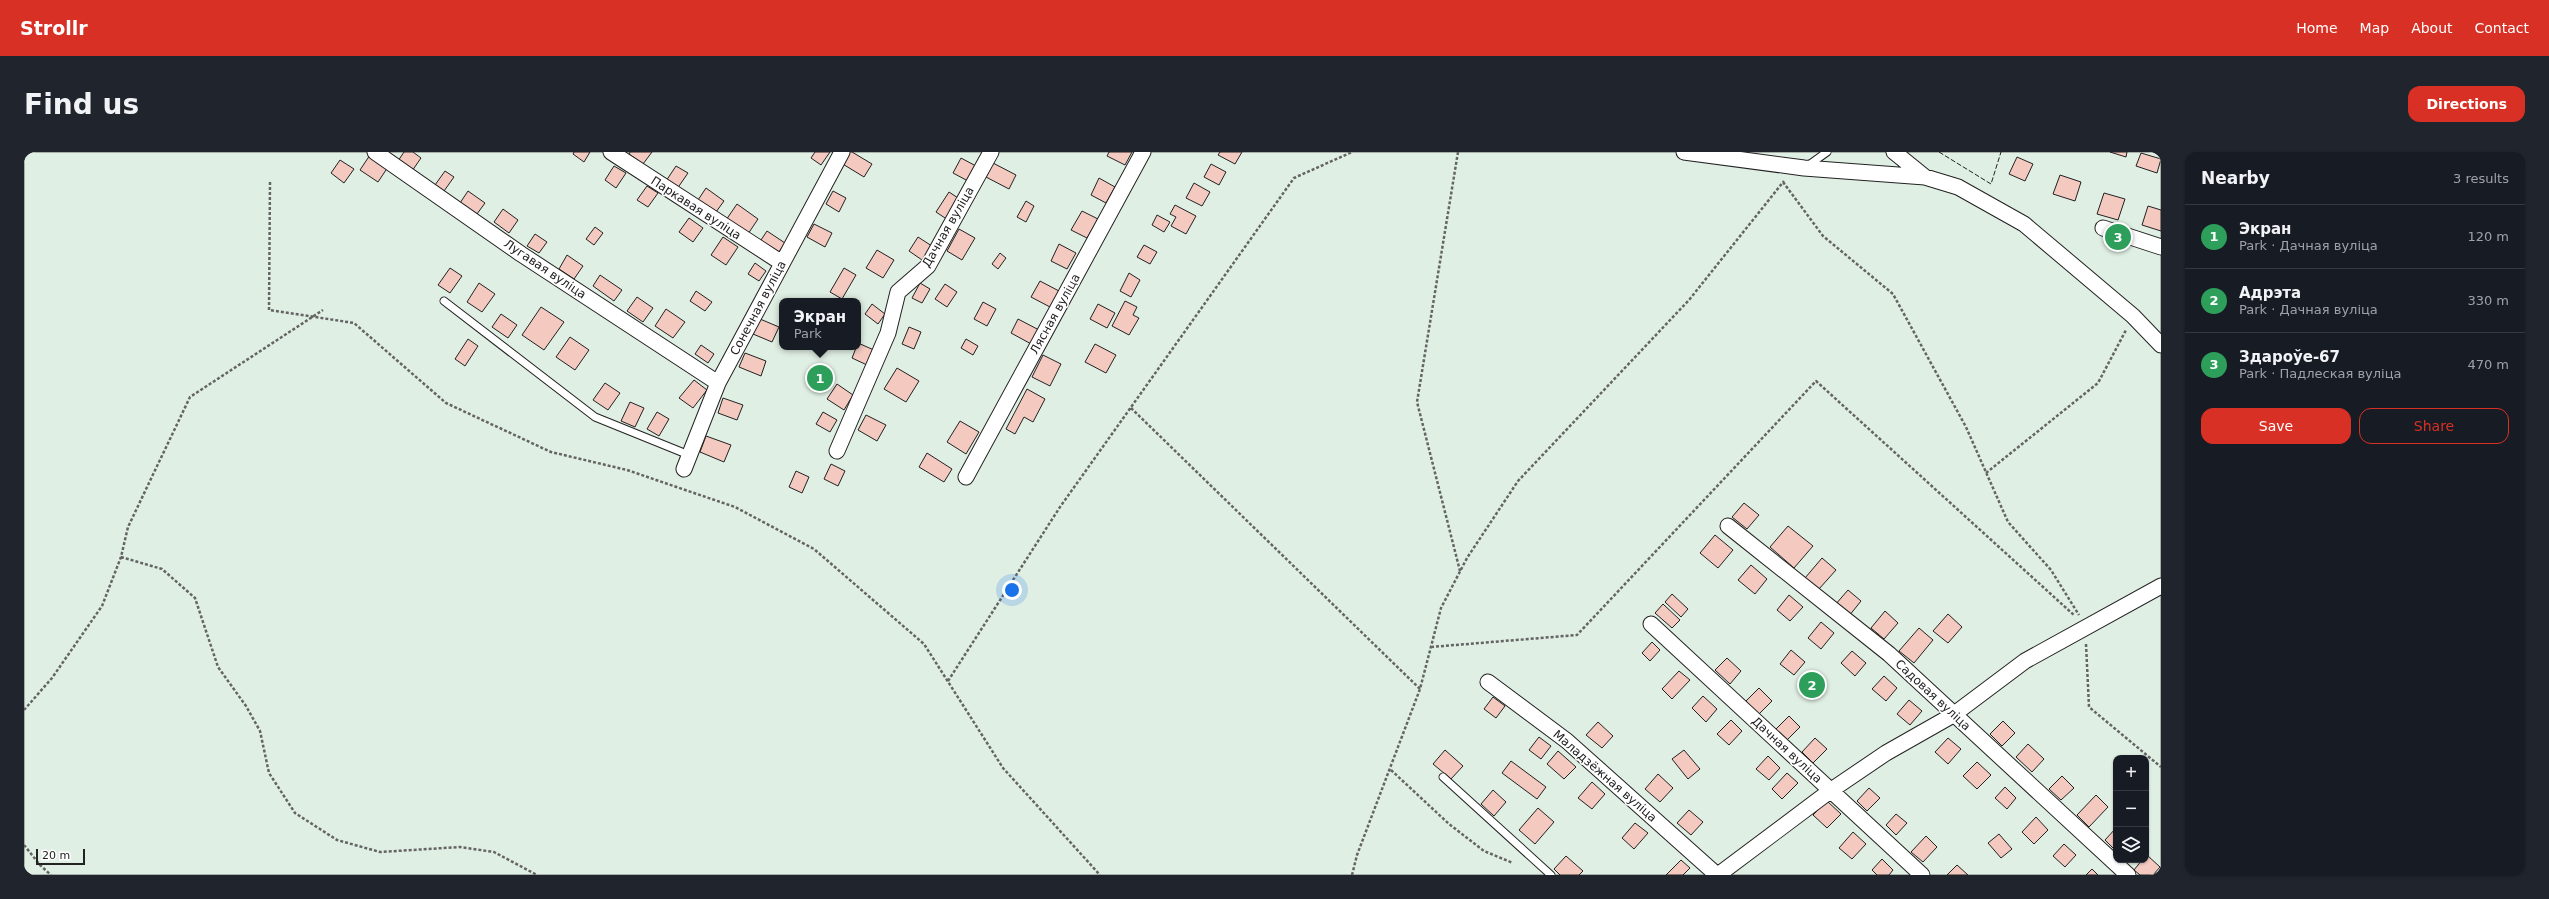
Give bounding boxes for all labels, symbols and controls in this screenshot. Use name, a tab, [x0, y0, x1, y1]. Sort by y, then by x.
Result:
text: Strollr	[20, 17, 88, 39]
text: Home	[2296, 20, 2338, 36]
text: Map	[2360, 20, 2389, 36]
text: About	[2411, 20, 2453, 36]
text: Contact	[2475, 20, 2529, 36]
button: Directions	[2408, 86, 2525, 122]
text: Find us	[24, 88, 139, 121]
text: Nearby	[2201, 168, 2270, 188]
text: 3 results	[2453, 171, 2509, 186]
street label: Паркавая вуліца	[648, 174, 744, 242]
street label: Дачная вуліца	[919, 184, 977, 270]
text: Экран	[2239, 220, 2291, 238]
pin: 3	[2105, 222, 2131, 252]
text: 1	[2209, 229, 2219, 244]
text: 120 m	[2467, 229, 2509, 244]
street label: Лугавая вуліца	[501, 236, 589, 302]
text: Park · Дачная вуліца	[2239, 238, 2378, 253]
street label: Сонечная вуліца	[727, 258, 789, 358]
street label: Лясная вуліца	[1027, 271, 1083, 357]
text: Адрэта	[2239, 284, 2301, 302]
text: 2	[2209, 293, 2219, 308]
text: 330 m	[2467, 293, 2509, 308]
popup	[779, 298, 861, 350]
text: Park · Дачная вуліца	[2239, 302, 2378, 317]
text: Экран	[794, 308, 846, 326]
text: Park	[794, 326, 822, 341]
text: Здароўе-67	[2239, 348, 2340, 366]
text: 3	[2209, 357, 2219, 372]
text: 470 m	[2467, 357, 2509, 372]
pin: 1	[807, 363, 833, 393]
text: Park · Падлеская вуліца	[2239, 366, 2402, 381]
button: Save	[2201, 408, 2351, 444]
button: Share	[2359, 408, 2509, 444]
your location	[1002, 580, 1022, 600]
street label: Садовая вуліца	[1893, 657, 1973, 733]
pin: 2	[1799, 670, 1825, 700]
street label: Дачная вуліца	[1749, 714, 1825, 786]
street label: Маладзёжная вуліца	[1550, 727, 1660, 825]
map controls	[2113, 755, 2149, 863]
button: +	[2113, 755, 2149, 791]
button: −	[2113, 791, 2149, 827]
button: layers	[2113, 827, 2149, 863]
scale bar	[36, 847, 85, 866]
text: 20 m	[42, 849, 70, 862]

